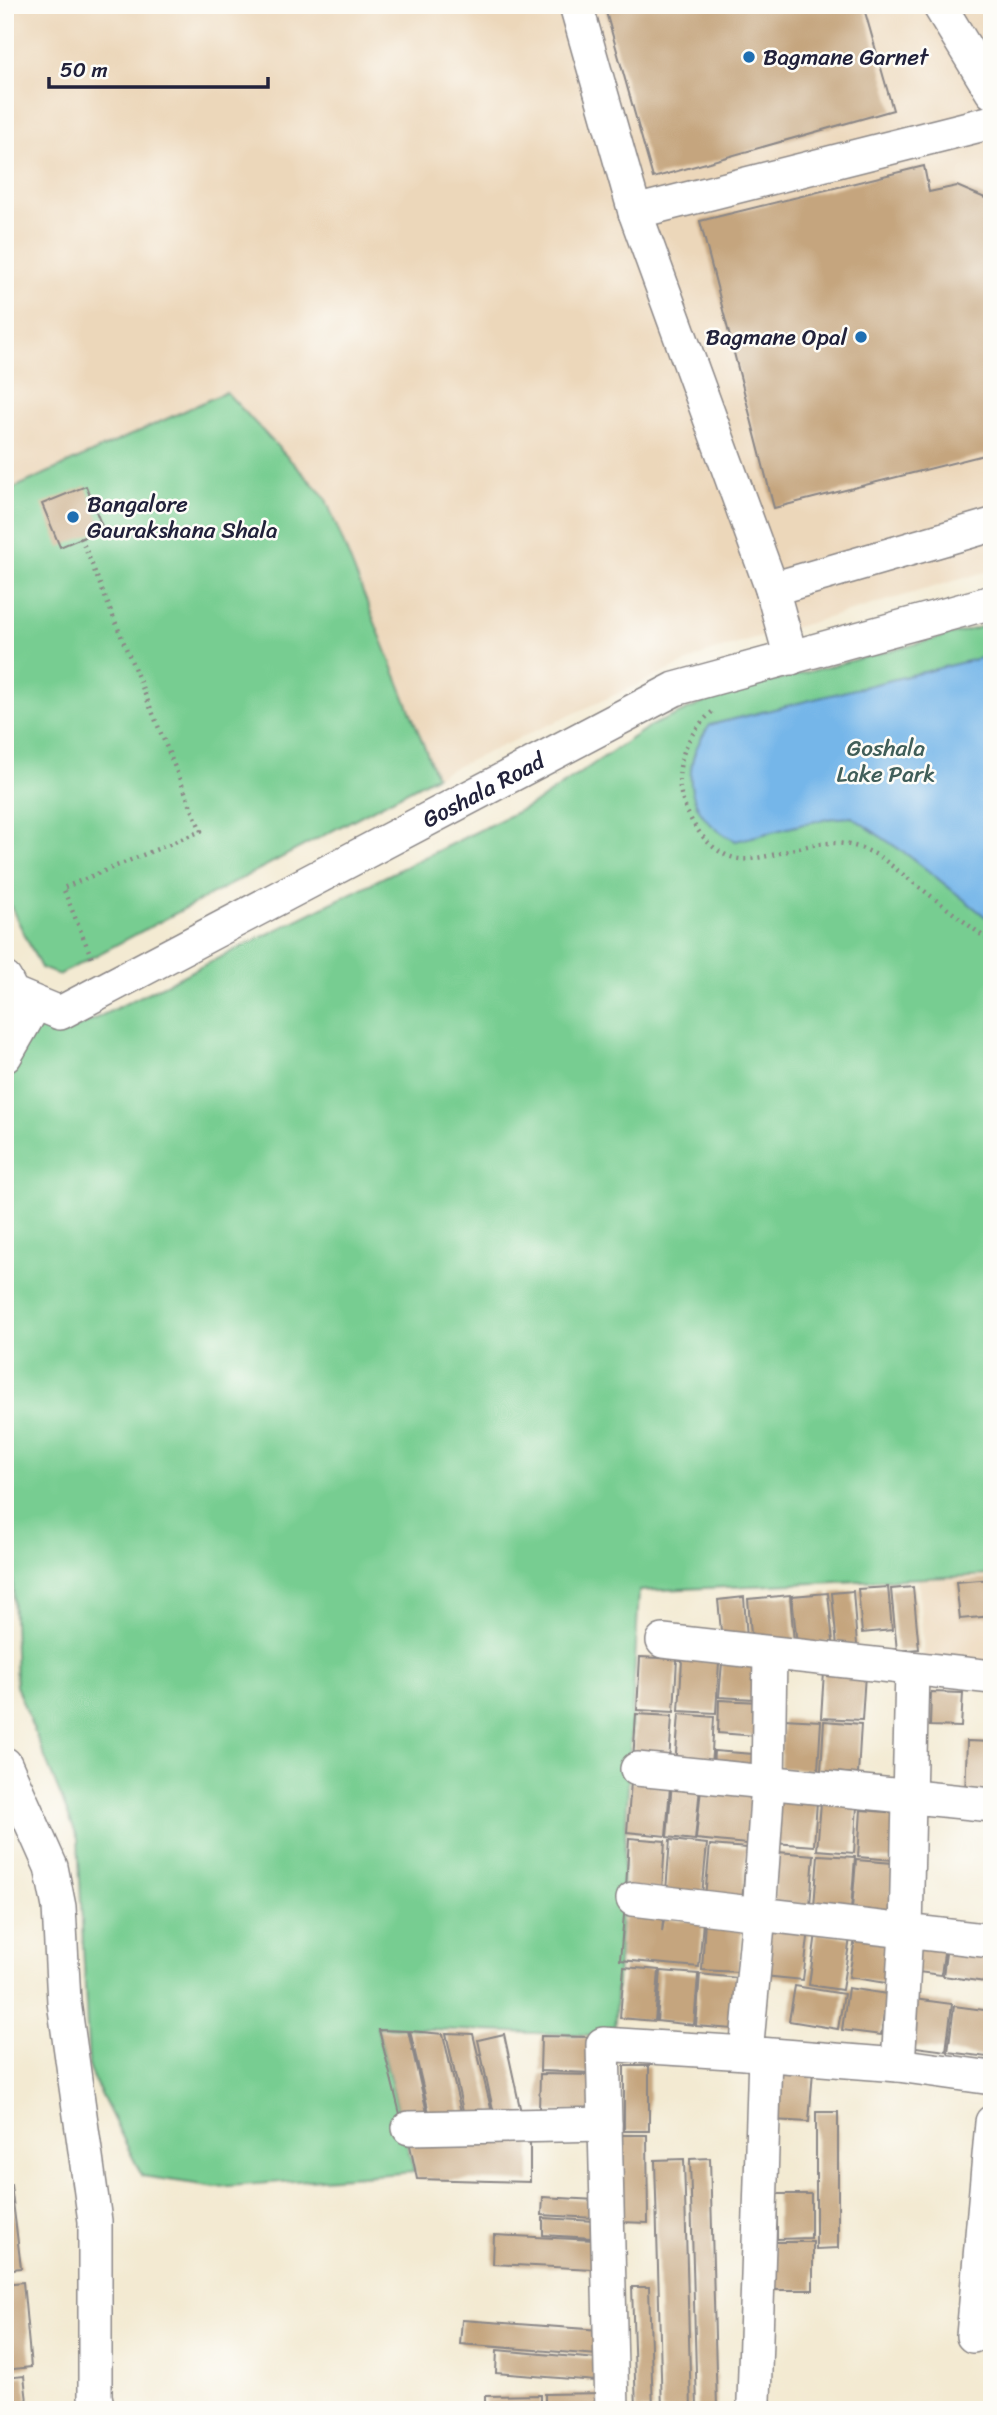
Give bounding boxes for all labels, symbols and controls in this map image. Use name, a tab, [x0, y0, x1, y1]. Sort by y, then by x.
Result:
place label: Bagmane Garnet	[763, 37, 930, 78]
scale bar	[49, 46, 268, 90]
marker: Bagmane Garnet	[741, 49, 757, 65]
text: 50 m	[60, 51, 108, 89]
place label: Bagmane Opal	[705, 317, 847, 358]
marker: Bagmane Opal	[853, 329, 869, 345]
place label: Bangalore Gaurakshana Shala	[87, 484, 278, 551]
marker: Bangalore Gaurakshana Shala	[65, 509, 81, 525]
park label: Goshala Lake Park	[837, 728, 935, 795]
street label: Goshala Road	[415, 740, 554, 840]

